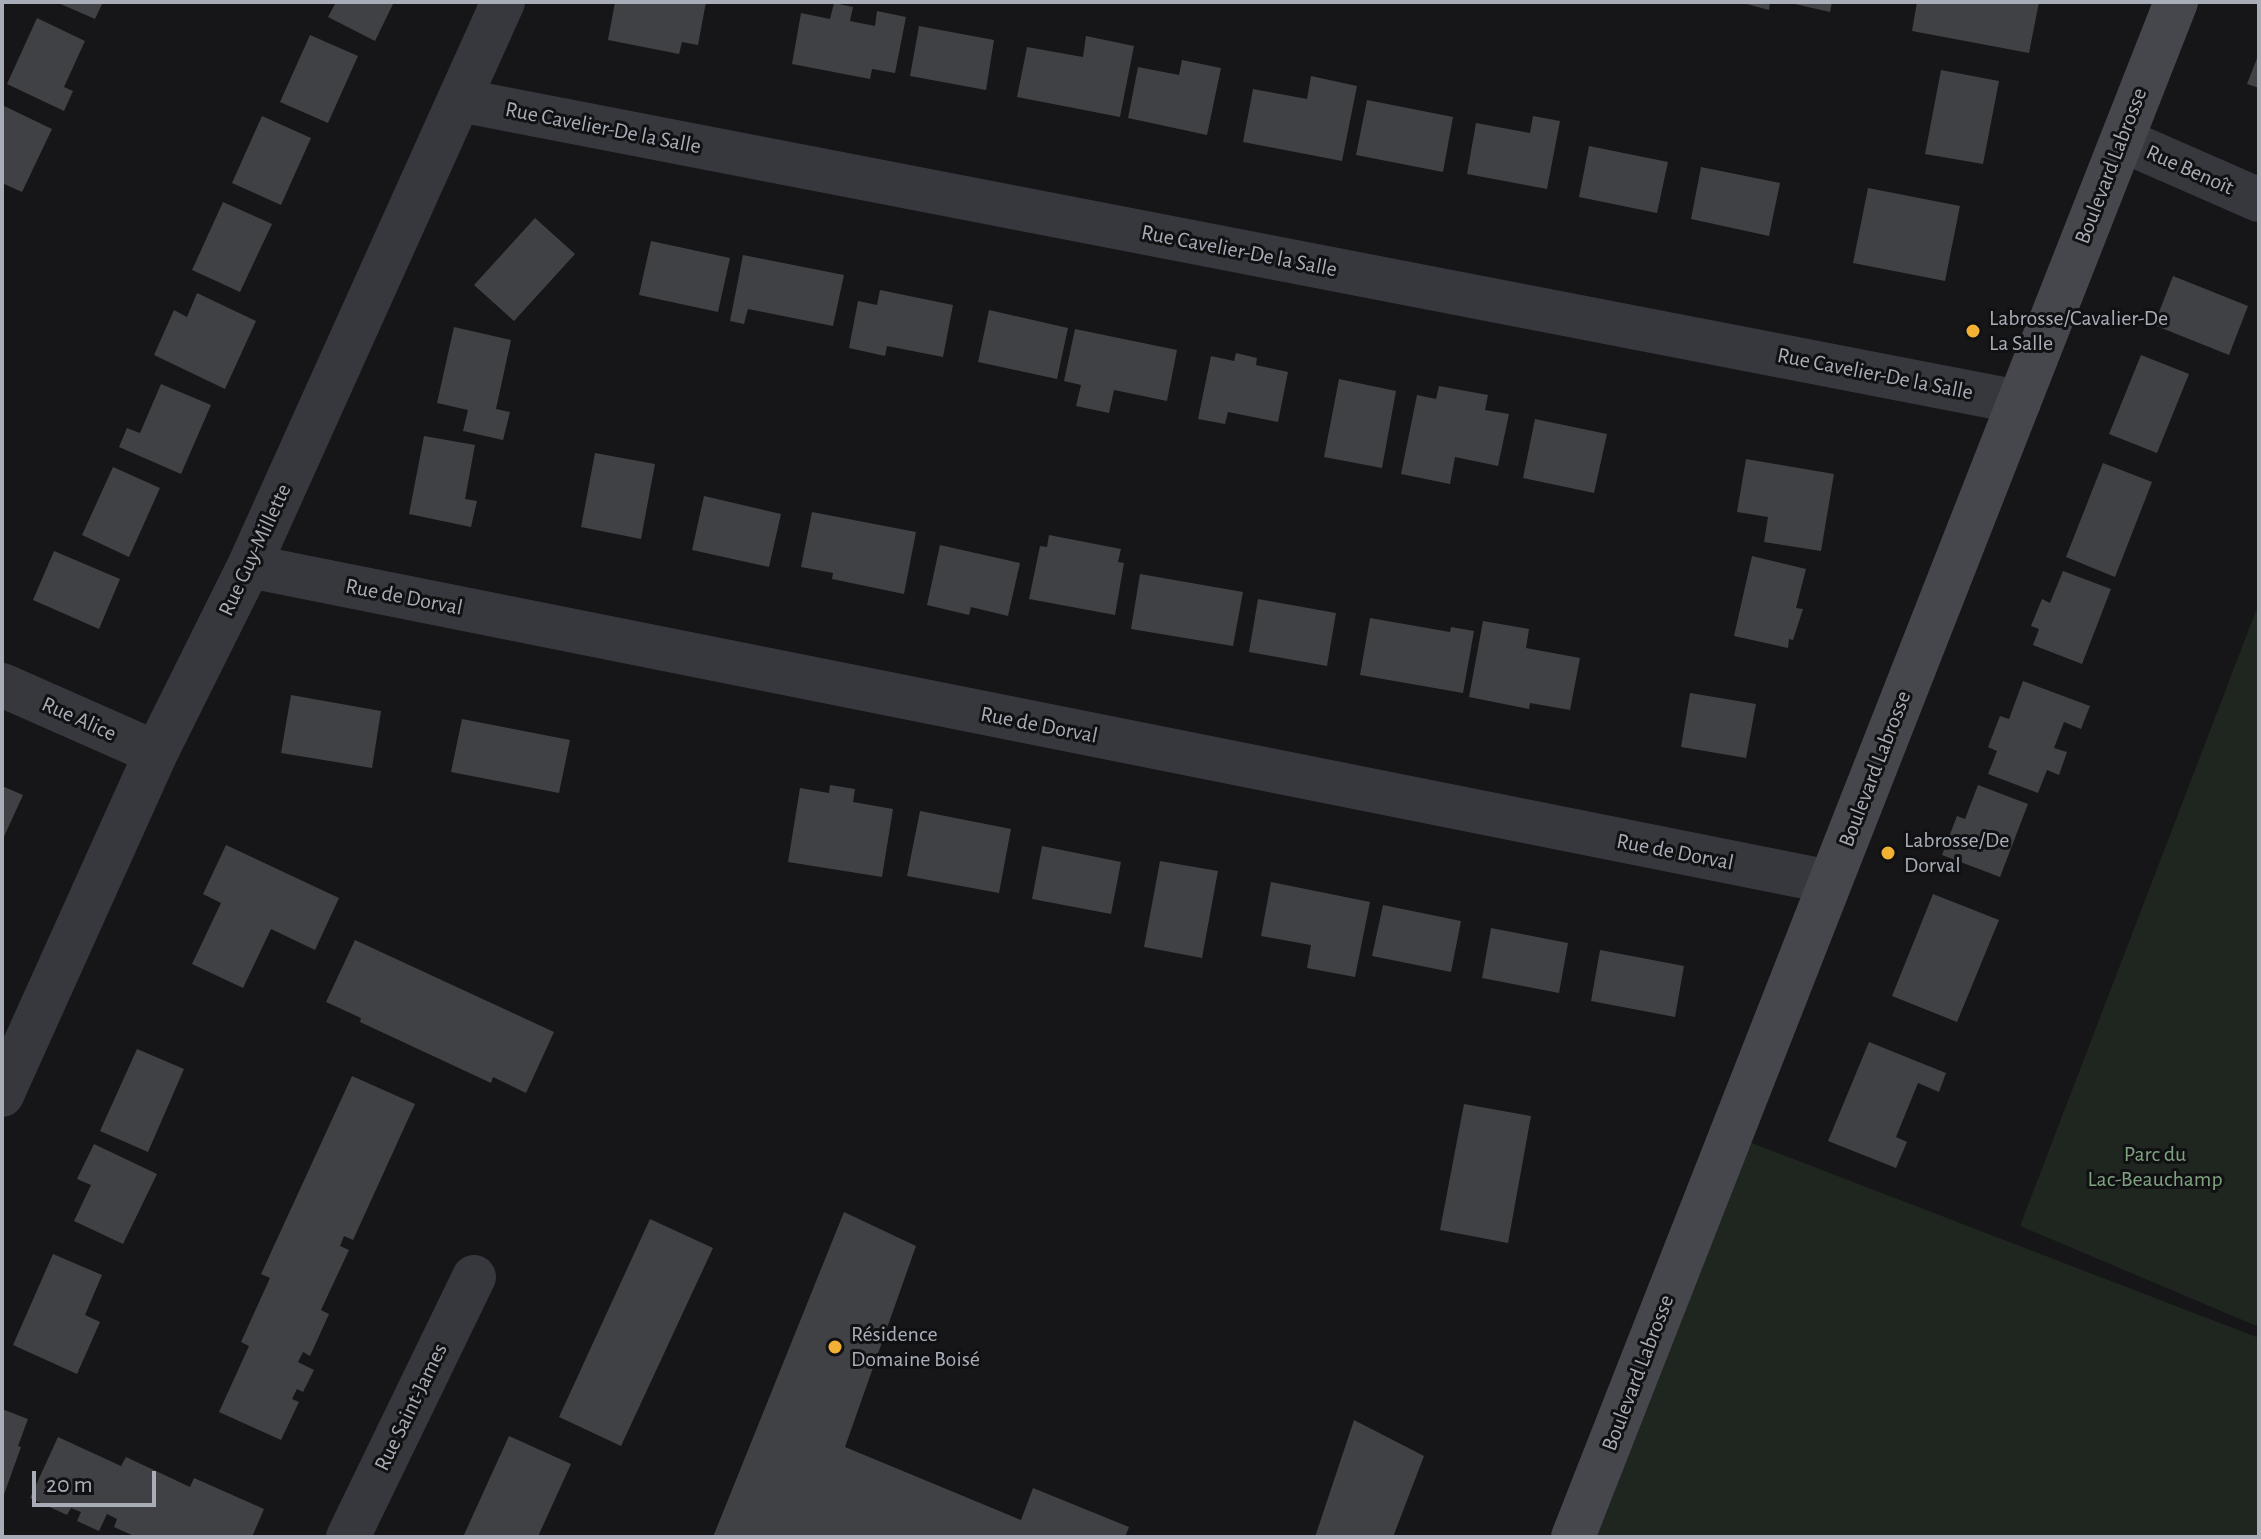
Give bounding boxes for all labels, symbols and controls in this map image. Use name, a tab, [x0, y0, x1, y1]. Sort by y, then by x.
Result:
street label: Boulevard Labrosse	[2069, 84, 2153, 248]
street label: Rue Cavelier-De la Salle	[503, 96, 703, 160]
street label: Rue Benoît	[2142, 139, 2238, 201]
street label: Rue Cavelier-De la Salle	[1139, 219, 1339, 283]
place label: Labrosse/Cavalier-De La Salle	[1989, 305, 2168, 356]
marker: Labrosse/Cavalier-De La Salle	[1964, 322, 1982, 340]
street label: Rue Cavelier-De la Salle	[1775, 342, 1975, 406]
street label: Rue Guy-Millette	[213, 480, 297, 620]
street label: Rue de Dorval	[343, 573, 465, 621]
street label: Boulevard Labrosse	[1833, 687, 1917, 851]
street label: Rue Alice	[38, 691, 120, 747]
street label: Rue de Dorval	[978, 701, 1100, 749]
place label: Labrosse/De Dorval	[1904, 827, 2009, 878]
street label: Rue de Dorval	[1614, 828, 1736, 876]
marker: Labrosse/De Dorval	[1879, 844, 1897, 862]
park label: Parc du Lac-Beauchamp	[2087, 1141, 2223, 1192]
street label: Boulevard Labrosse	[1596, 1291, 1680, 1455]
place label: Résidence Domaine Boisé	[851, 1321, 980, 1372]
marker: Résidence Domaine Boisé	[826, 1338, 844, 1356]
street label: Rue Saint-James	[369, 1339, 453, 1475]
scale bar	[36, 1455, 160, 1505]
text: 20 m	[46, 1473, 93, 1497]

